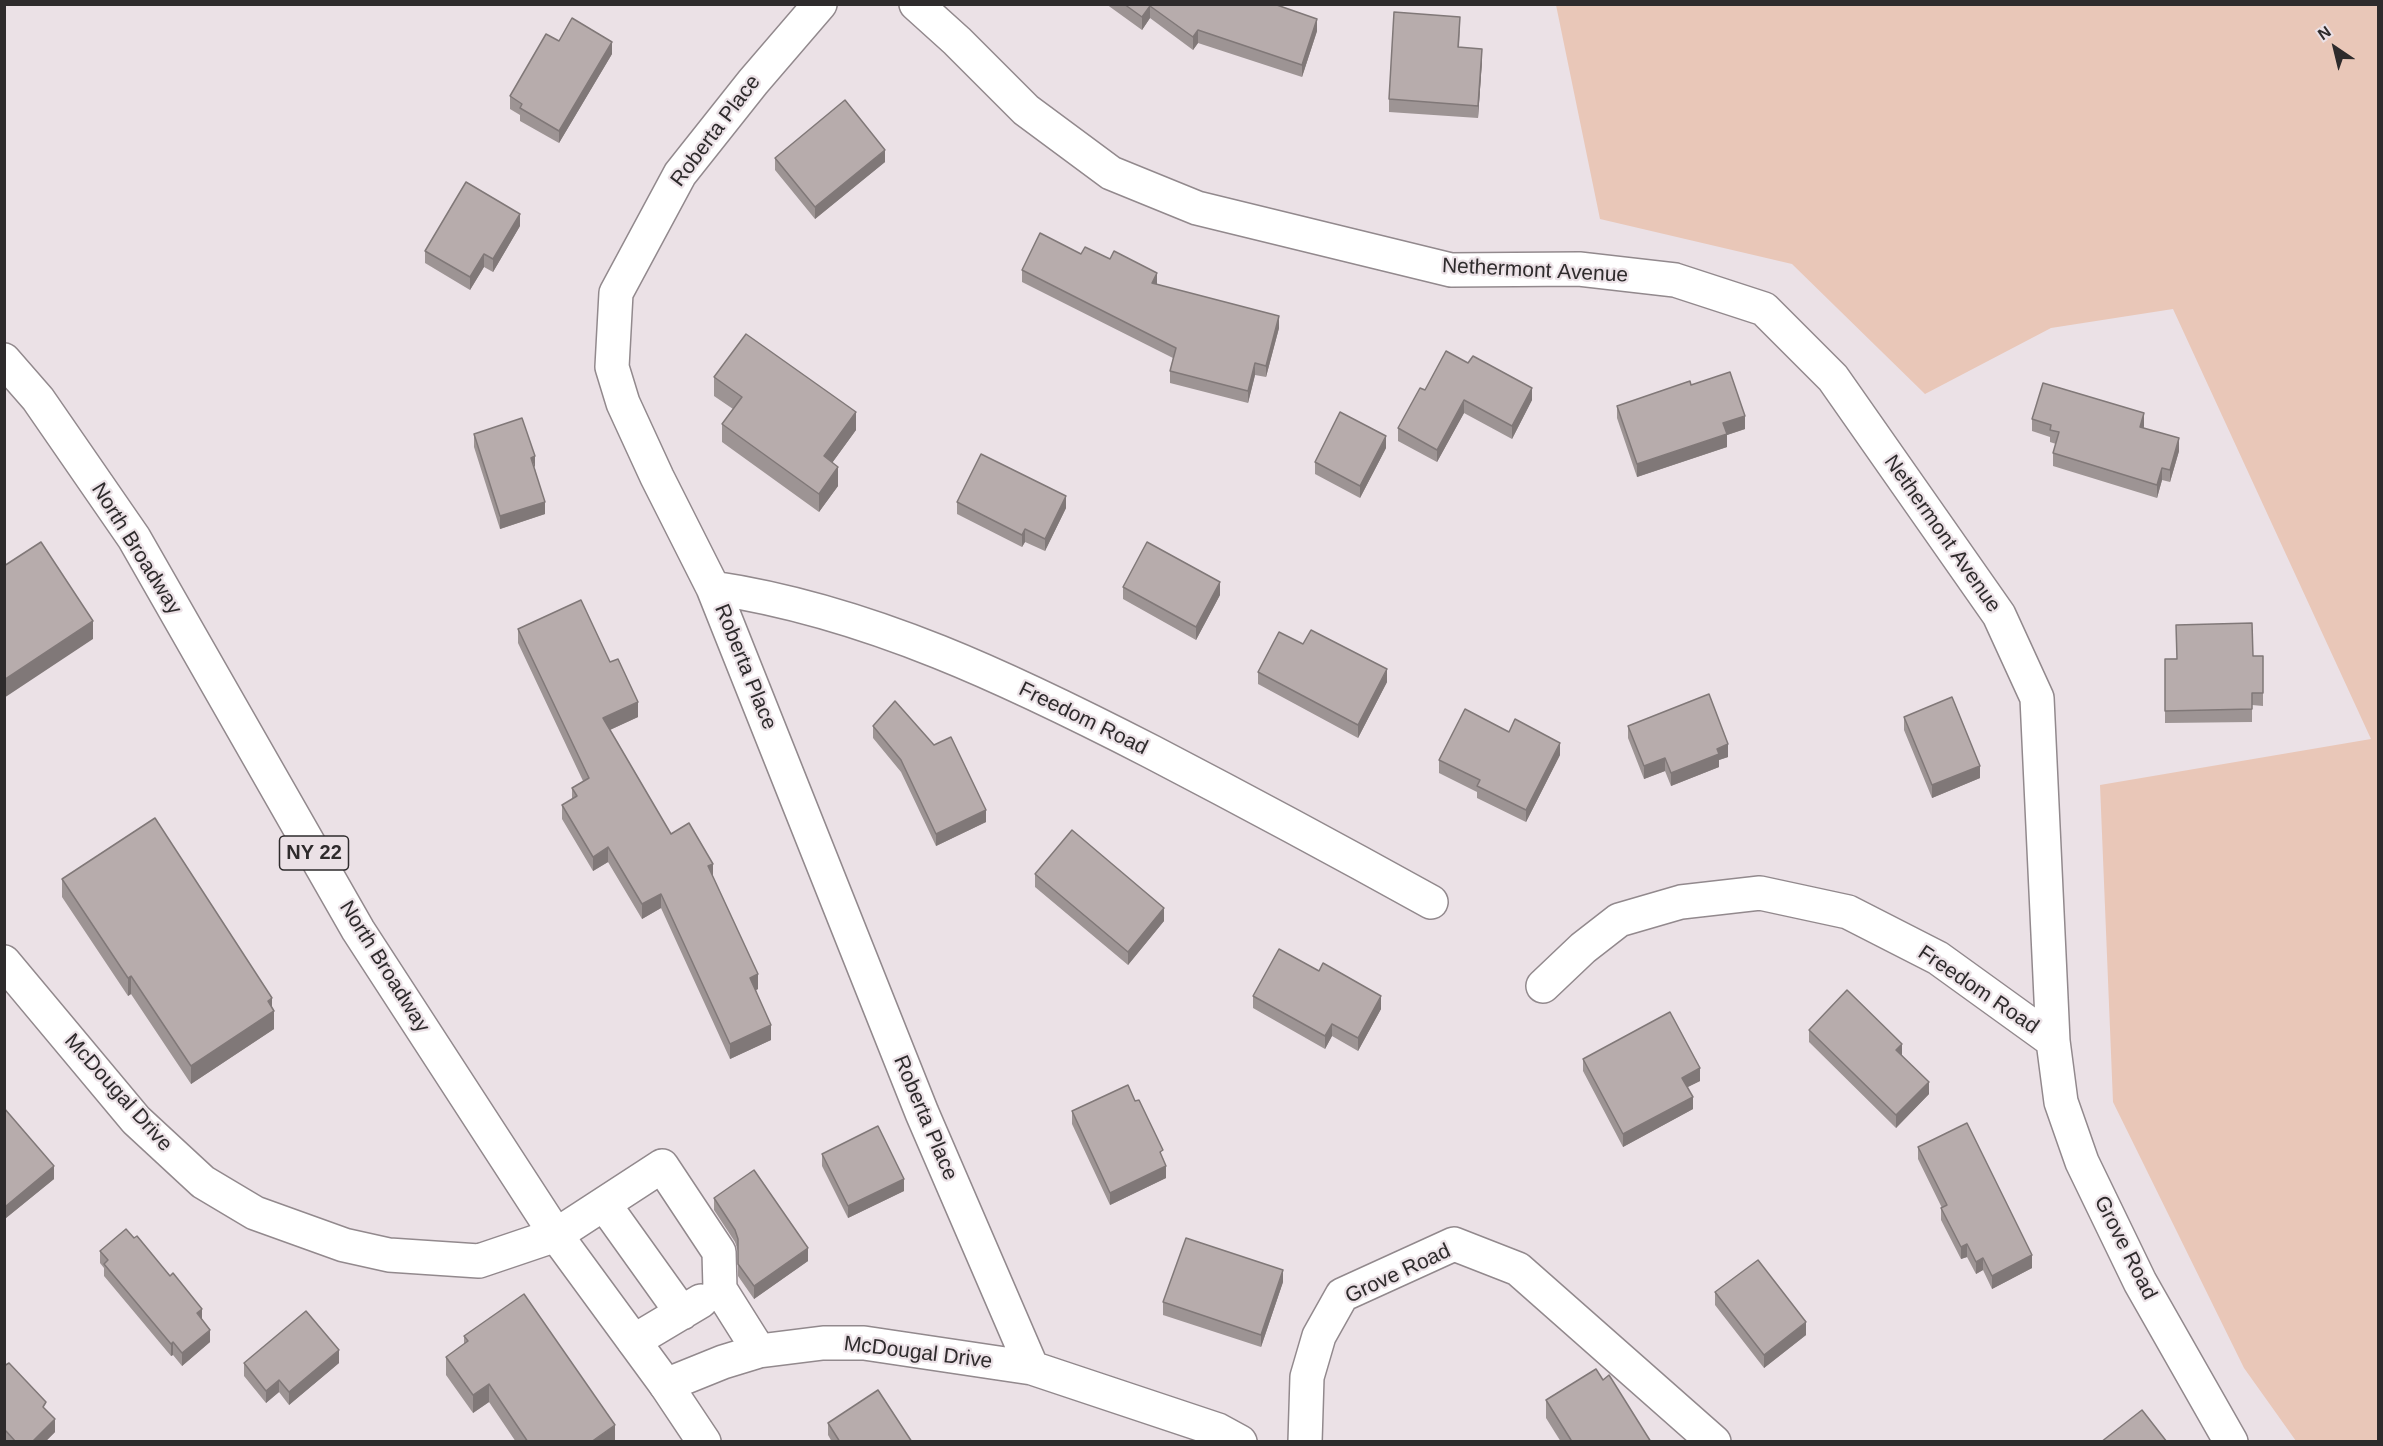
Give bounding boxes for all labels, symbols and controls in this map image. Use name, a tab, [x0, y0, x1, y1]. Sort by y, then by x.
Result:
north arrow	[2305, 18, 2365, 78]
text: N	[2315, 23, 2334, 43]
street label: Roberta Place	[666, 70, 766, 192]
street label: Nethermont Avenue	[1441, 254, 1629, 288]
street label: Nethermont Avenue	[1878, 450, 2006, 618]
street label: North Broadway	[85, 478, 187, 620]
street label: Roberta Place	[708, 601, 782, 733]
street label: Freedom Road	[1015, 677, 1151, 761]
road number: NY 22	[280, 836, 348, 870]
street label: North Broadway	[333, 896, 435, 1038]
street label: Freedom Road	[1913, 940, 2043, 1040]
street label: McDougal Drive	[59, 1029, 177, 1157]
street label: Roberta Place	[887, 1052, 963, 1184]
street label: Grove Road	[2088, 1192, 2162, 1304]
street label: Grove Road	[1341, 1239, 1455, 1309]
street label: McDougal Drive	[842, 1331, 994, 1375]

